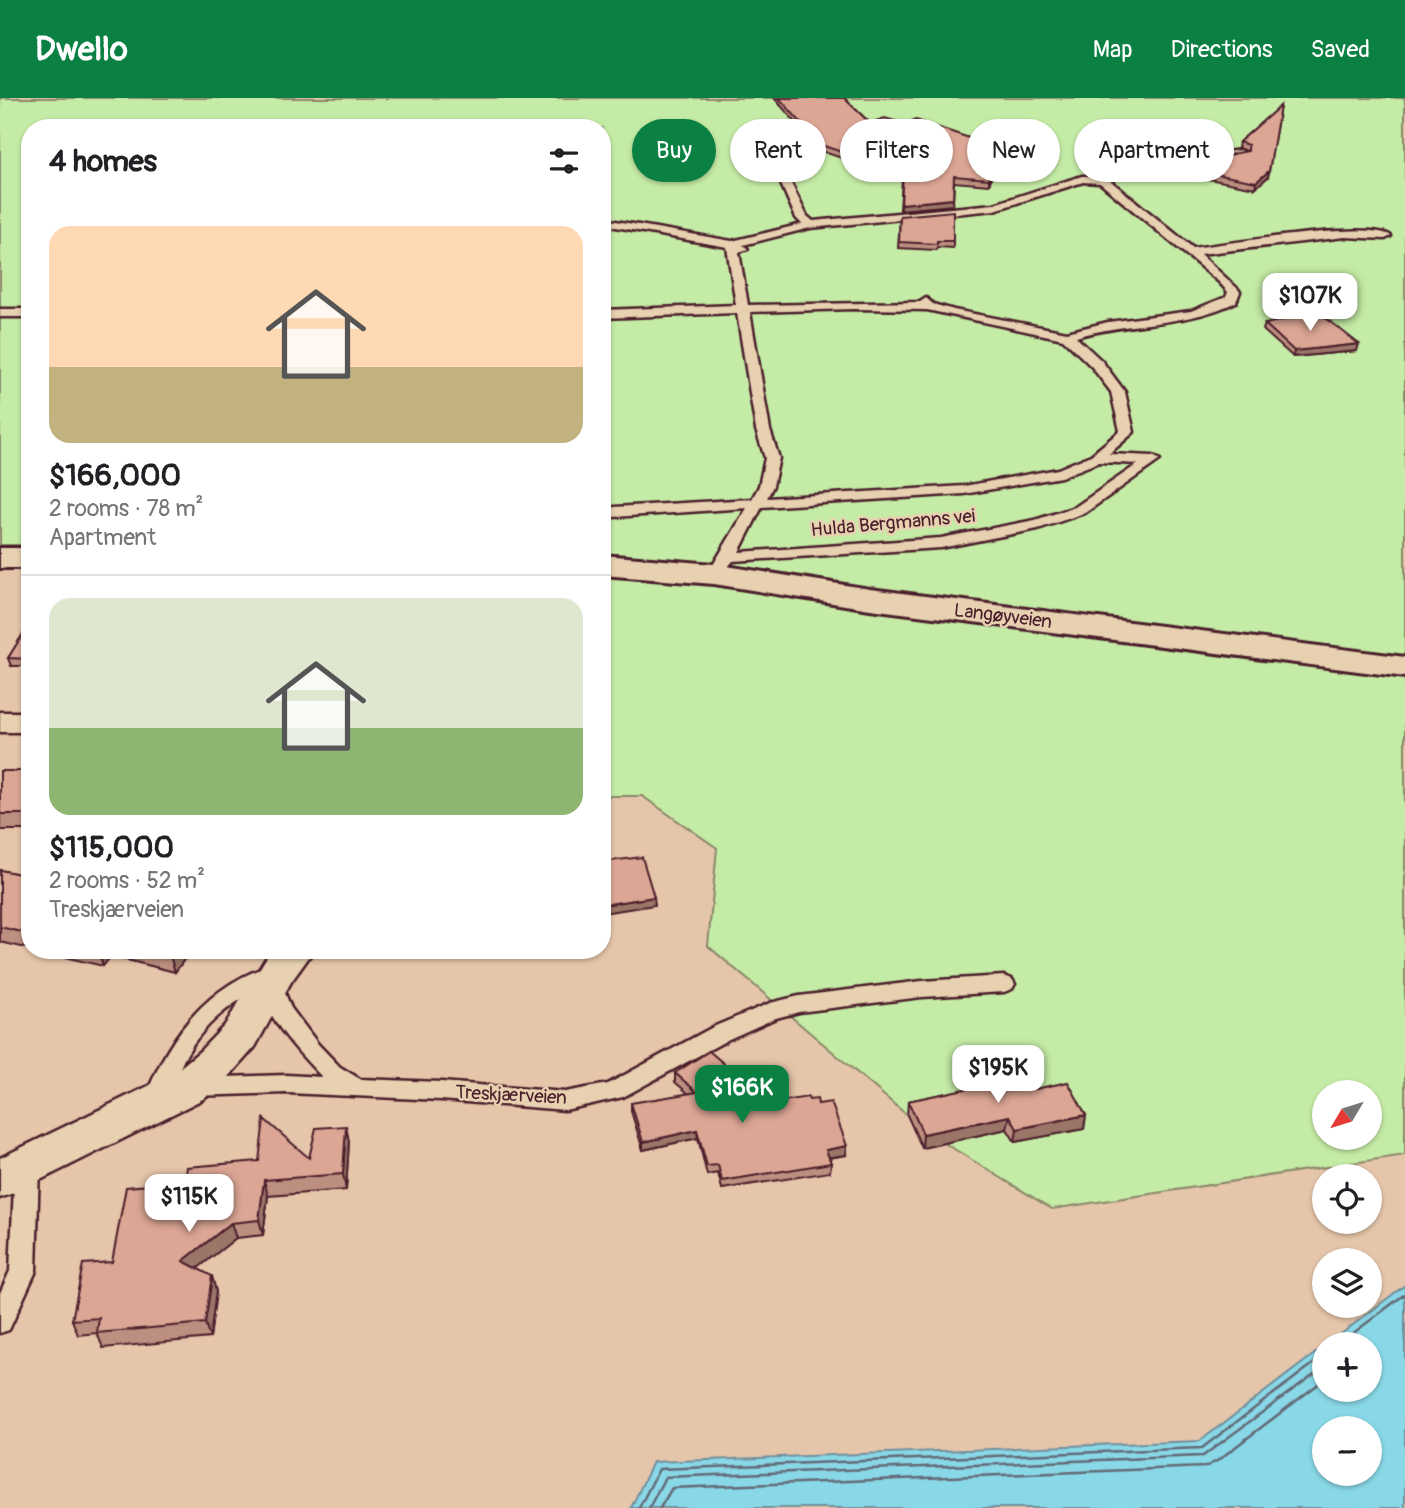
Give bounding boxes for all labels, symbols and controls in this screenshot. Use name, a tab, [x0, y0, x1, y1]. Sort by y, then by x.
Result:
text: Dwello	[35, 29, 128, 70]
text: Map	[1093, 35, 1133, 64]
text: Directions	[1171, 35, 1272, 64]
text: Saved	[1310, 35, 1370, 64]
chip: Buy	[632, 119, 716, 182]
chip: Rent	[730, 119, 826, 182]
chip: Filters	[840, 119, 953, 182]
chip: New	[967, 119, 1060, 182]
chip: Apartment	[1074, 119, 1234, 182]
icon: filters	[545, 142, 583, 180]
text: 4 homes	[49, 143, 157, 180]
icon: home	[253, 271, 379, 397]
pin: $107K	[1261, 274, 1359, 333]
text: $107K	[1278, 281, 1342, 310]
text: $166,000	[49, 457, 181, 494]
text: 2 rooms · 78 m²	[49, 494, 203, 523]
street label: Hulda Bergmanns vei	[810, 504, 976, 542]
text: Apartment	[49, 523, 156, 552]
street label: Langøyveien	[953, 598, 1053, 634]
icon: home	[253, 643, 379, 769]
text: $115,000	[49, 829, 174, 866]
text: 2 rooms · 52 m²	[49, 866, 205, 895]
text: Treskjærveien	[49, 895, 184, 924]
pin: $195K	[949, 1046, 1047, 1105]
text: $195K	[968, 1053, 1028, 1082]
pin: $166K	[693, 1066, 791, 1125]
text: $166K	[711, 1073, 773, 1102]
street label: Treskjærveien	[455, 1080, 567, 1110]
north arrow	[1312, 1080, 1382, 1150]
map controls	[1312, 1080, 1382, 1486]
button: locate	[1312, 1164, 1382, 1234]
pin: $115K	[140, 1174, 238, 1234]
text: $115K	[161, 1182, 217, 1211]
button: layers	[1312, 1248, 1382, 1318]
button: +	[1312, 1332, 1382, 1402]
button: −	[1312, 1416, 1382, 1486]

